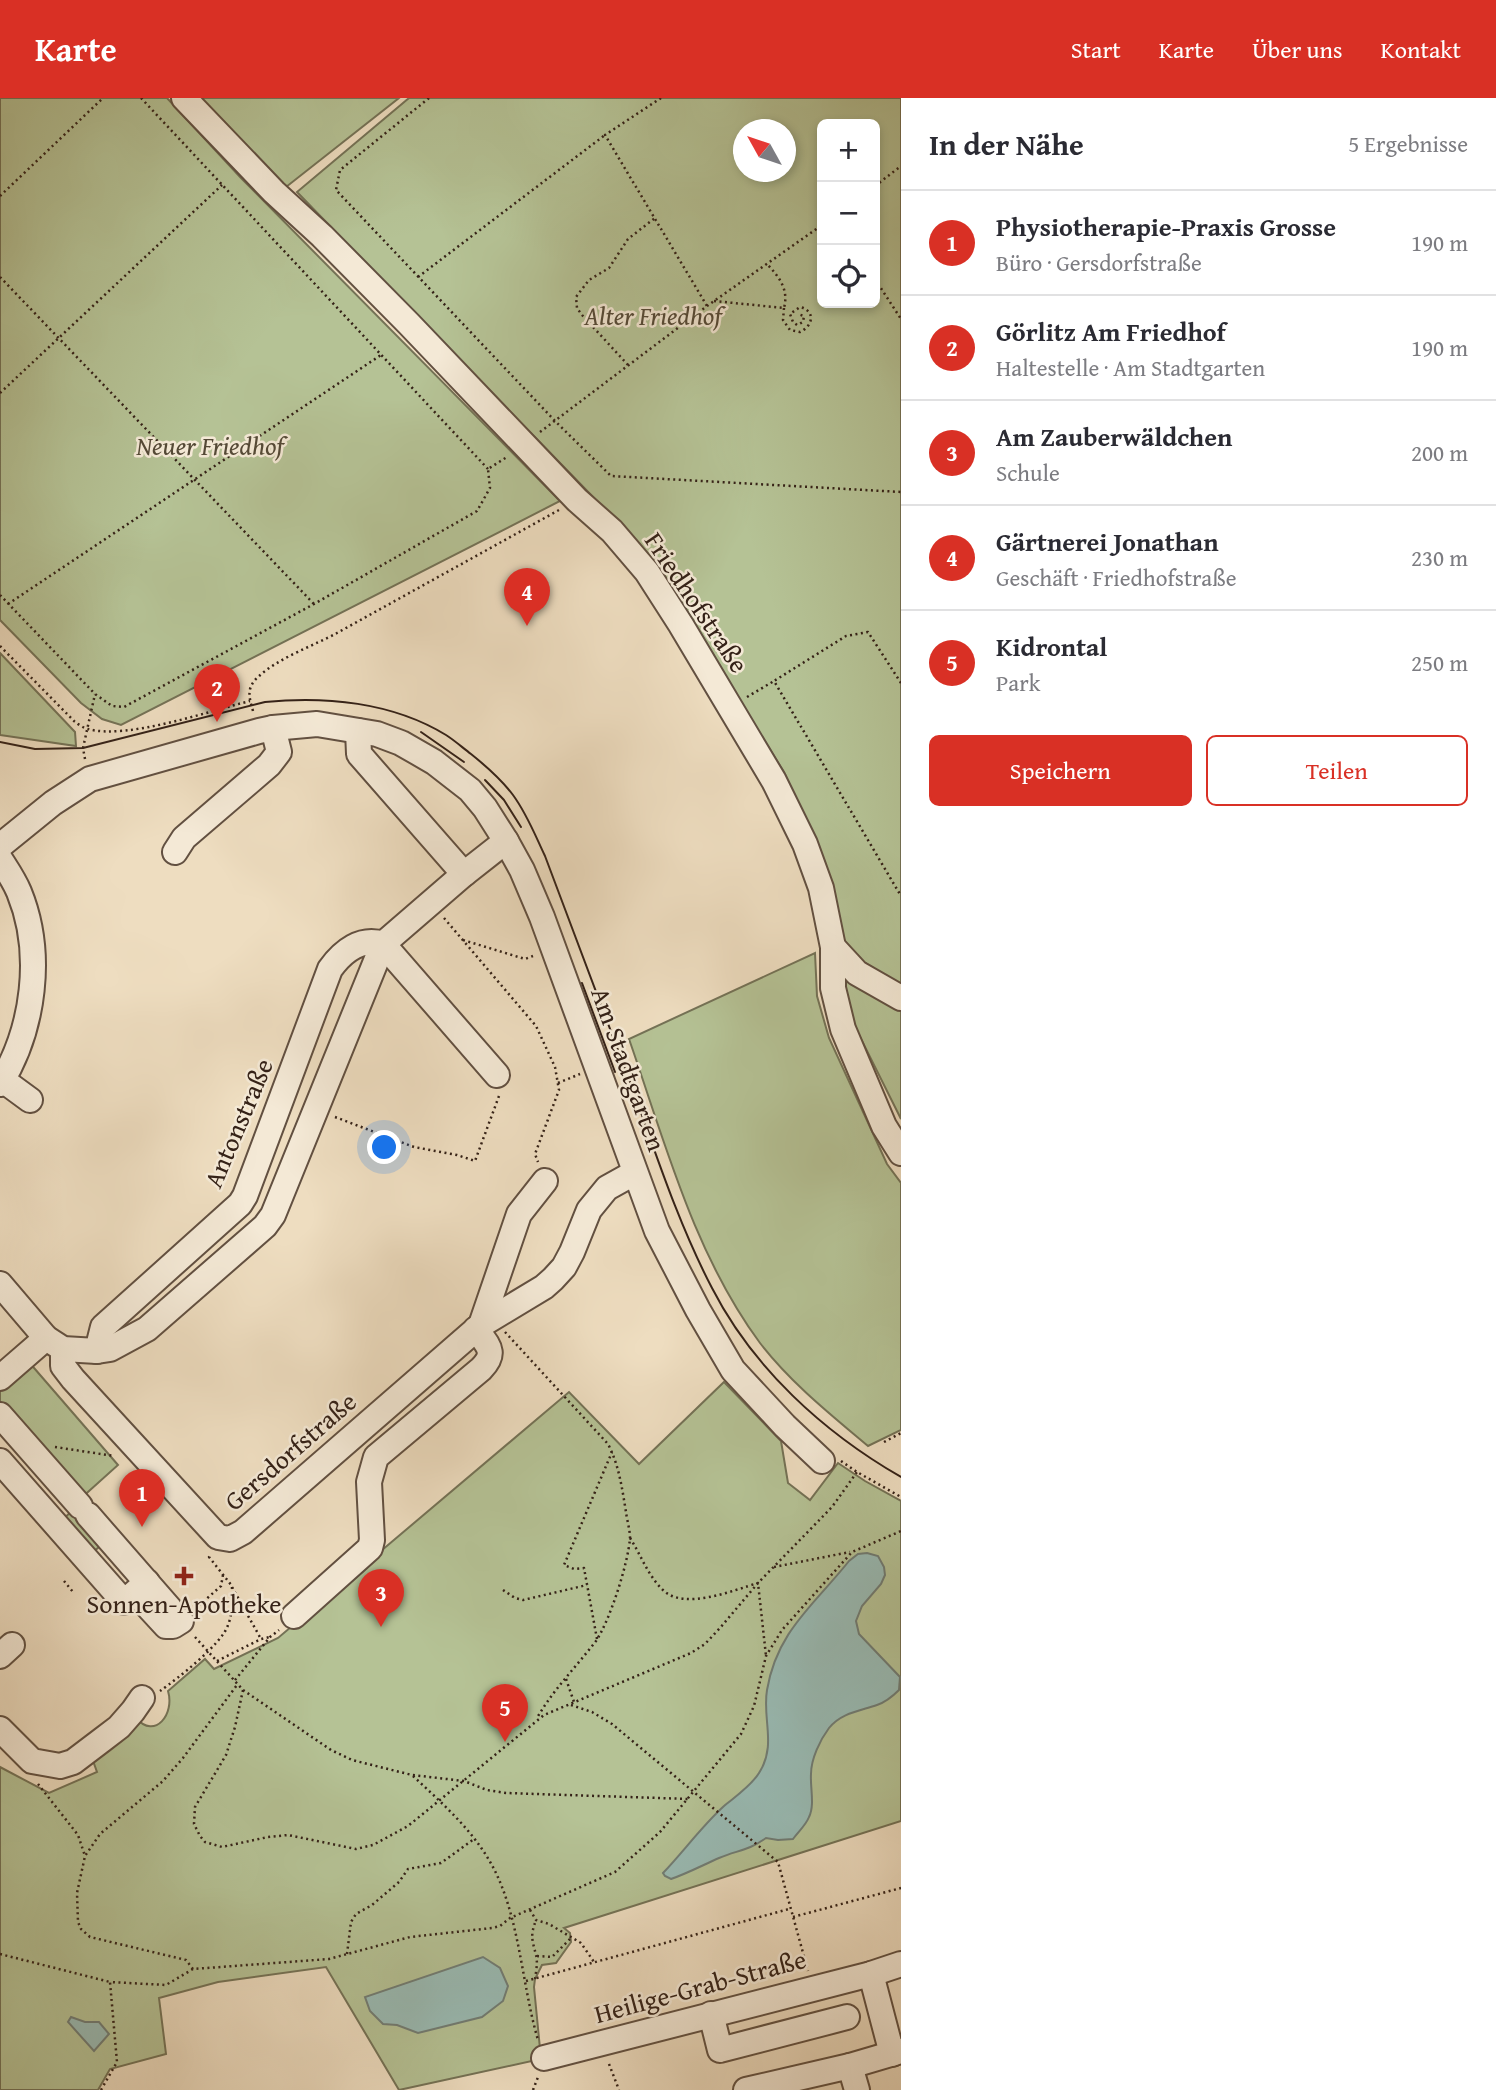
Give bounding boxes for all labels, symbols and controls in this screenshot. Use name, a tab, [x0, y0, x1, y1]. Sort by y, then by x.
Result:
text: Karte	[35, 25, 117, 73]
text: Start	[1071, 32, 1121, 67]
text: Karte	[1159, 32, 1214, 67]
text: Über uns	[1252, 32, 1343, 67]
text: Kontakt	[1381, 32, 1461, 67]
north arrow	[733, 119, 796, 182]
map controls	[817, 119, 880, 308]
button: +	[817, 119, 880, 182]
text: In der Nähe	[929, 122, 1084, 166]
text: 5 Ergebnisse	[1348, 127, 1468, 160]
button: −	[817, 182, 880, 245]
text: Physiotherapie-Praxis Grosse	[996, 207, 1336, 246]
text: 1	[946, 226, 958, 259]
text: 190 m	[1411, 226, 1468, 259]
button: locate	[817, 245, 880, 308]
text: Büro · Gersdorfstraße	[996, 246, 1202, 279]
park label: Alter Friedhof	[583, 296, 726, 335]
text: Görlitz Am Friedhof	[996, 312, 1226, 351]
text: 2	[946, 331, 958, 364]
text: 190 m	[1411, 331, 1468, 364]
text: Haltestelle · Am Stadtgarten	[996, 351, 1265, 384]
text: Am Zauberwäldchen	[996, 417, 1232, 456]
park label: Neuer Friedhof	[135, 426, 288, 465]
text: 3	[946, 436, 958, 469]
text: 200 m	[1411, 436, 1468, 469]
text: Schule	[996, 456, 1060, 489]
text: Gärtnerei Jonathan	[996, 522, 1219, 561]
street label: Friedhofstraße	[635, 524, 759, 680]
text: 4	[946, 541, 958, 574]
text: 230 m	[1411, 541, 1468, 574]
text: Geschäft · Friedhofstraße	[996, 561, 1236, 594]
pin: 4	[504, 568, 550, 626]
text: Kidrontal	[996, 627, 1107, 666]
text: 5	[946, 646, 958, 679]
text: 250 m	[1411, 646, 1468, 679]
pin: 2	[194, 664, 240, 722]
text: Park	[996, 666, 1040, 699]
button: Speichern	[929, 735, 1192, 806]
button: Teilen	[1206, 735, 1468, 806]
street label: Am Stadtgarten	[581, 982, 677, 1157]
street label: Antonstraße	[193, 1052, 283, 1194]
your location	[367, 1130, 401, 1164]
street label: Gersdorfstraße	[215, 1382, 365, 1520]
pin: 1	[119, 1469, 165, 1527]
marker: Sonnen-Apotheke	[176, 1568, 192, 1584]
pin: 3	[358, 1569, 404, 1627]
place label: Sonnen-Apotheke	[87, 1584, 281, 1623]
pin: 5	[482, 1684, 528, 1742]
street label: Heilige-Grab-Straße	[590, 1939, 810, 2033]

